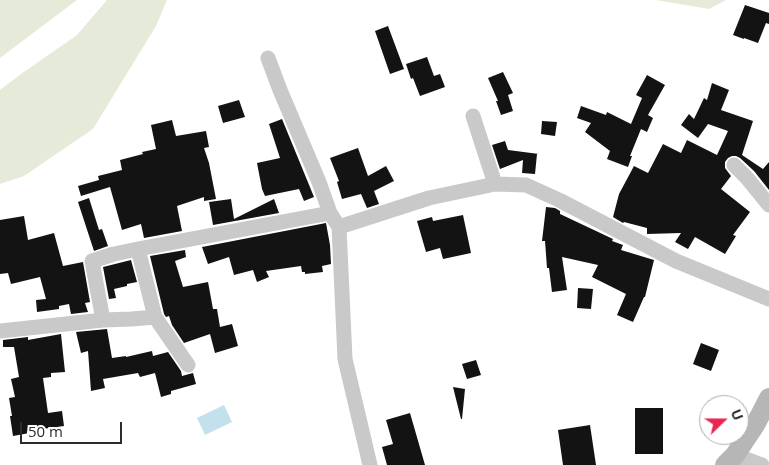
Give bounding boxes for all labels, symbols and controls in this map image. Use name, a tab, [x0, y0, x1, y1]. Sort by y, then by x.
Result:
north arrow	[699, 395, 749, 445]
text: U	[727, 406, 748, 423]
scale bar	[22, 412, 125, 444]
text: 50 m	[28, 421, 63, 441]

